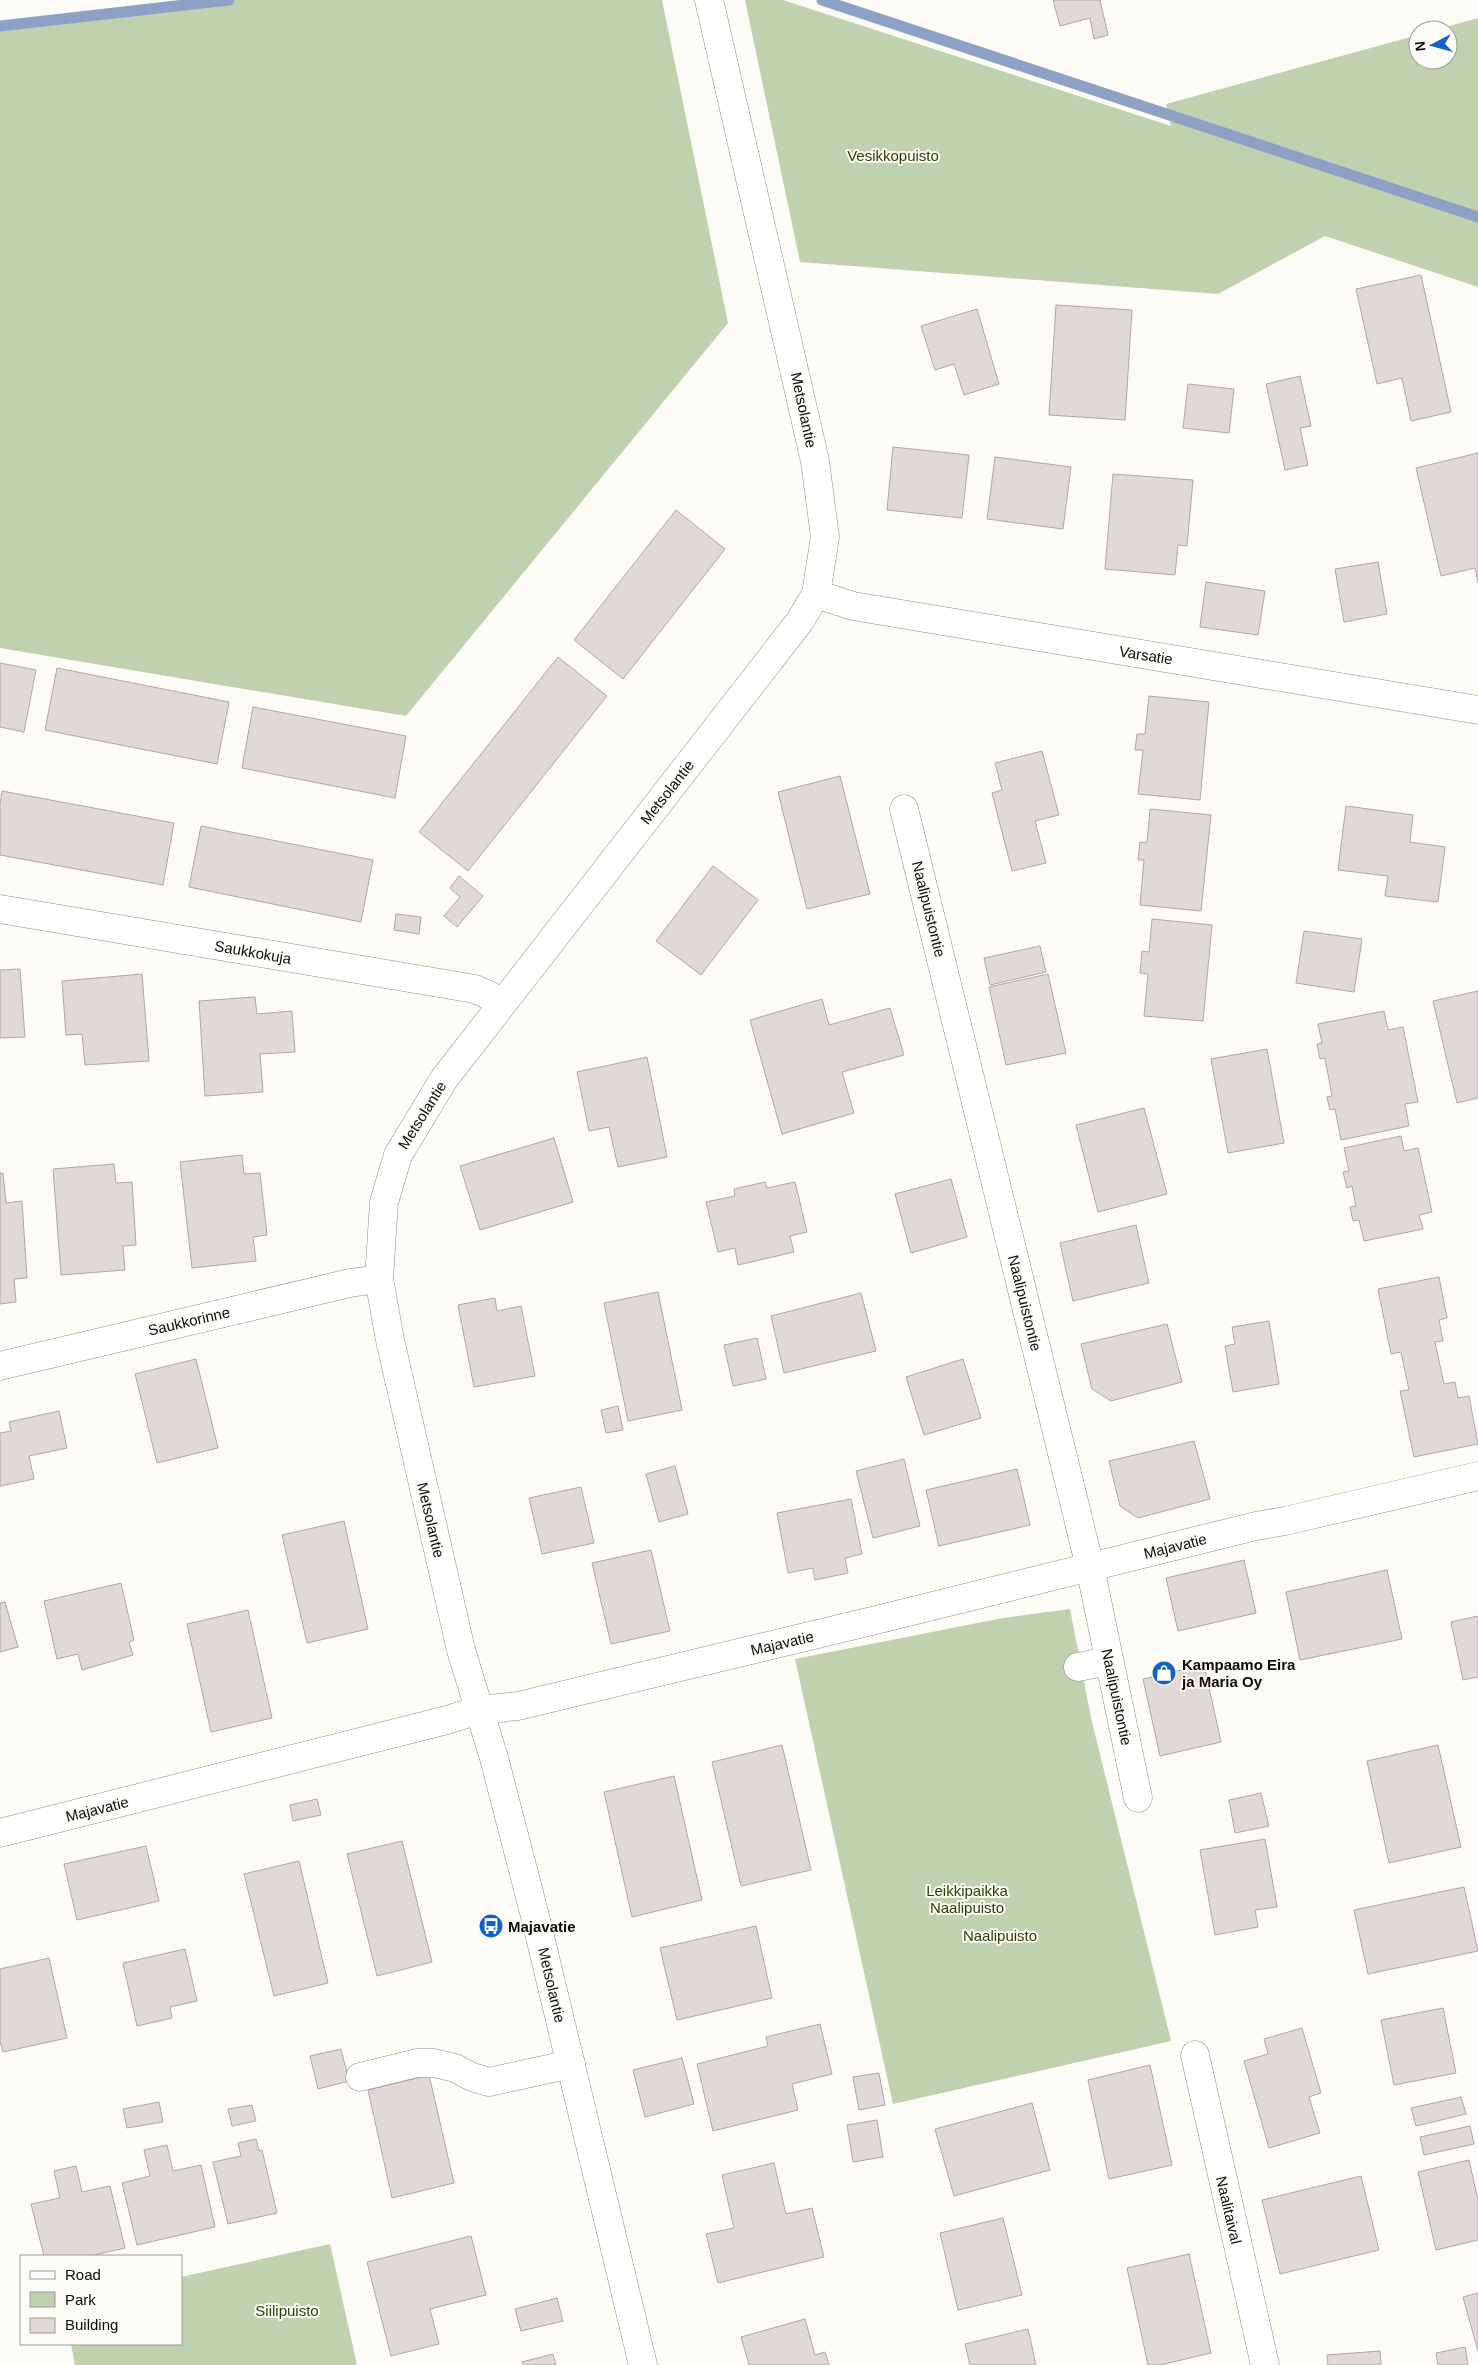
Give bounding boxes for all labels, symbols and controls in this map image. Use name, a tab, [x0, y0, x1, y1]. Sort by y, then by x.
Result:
north arrow	[1408, 20, 1458, 70]
text: N	[1412, 40, 1429, 52]
park label: Vesikkopuisto	[847, 147, 939, 164]
street label: Metsolantie	[788, 371, 820, 449]
street label: Varsatie	[1118, 642, 1174, 668]
street label: Metsolantie	[637, 757, 697, 827]
street label: Naalipuistontie	[909, 859, 949, 959]
street label: Saukkokuja	[213, 937, 293, 967]
street label: Metsolantie	[394, 1078, 450, 1152]
street label: Naalipuistontie	[1005, 1253, 1045, 1353]
street label: Saukkorinne	[146, 1303, 232, 1339]
street label: Metsolantie	[414, 1481, 448, 1559]
street label: Majavatie	[1142, 1530, 1208, 1562]
street label: Majavatie	[749, 1627, 815, 1659]
street label: Naalipuistontie	[1098, 1647, 1136, 1747]
place label: Kampaamo Eira ja Maria Oy	[1181, 1656, 1296, 1690]
shop icon: Kampaamo Eira ja Maria Oy	[1151, 1660, 1177, 1686]
street label: Majavatie	[64, 1793, 130, 1825]
park label: Leikkipaikka Naalipuisto	[926, 1882, 1009, 1916]
bus stop icon: Majavatie	[478, 1913, 504, 1939]
place label: Majavatie	[508, 1918, 576, 1935]
park label: Naalipuisto	[963, 1927, 1037, 1944]
street label: Metsolantie	[535, 1946, 569, 2024]
street label: Naalitaival	[1213, 2174, 1245, 2246]
legend	[20, 2255, 182, 2345]
text: Road	[65, 2266, 101, 2283]
text: Park	[65, 2291, 96, 2308]
park label: Siilipuisto	[255, 2302, 319, 2319]
text: Building	[65, 2316, 118, 2333]

